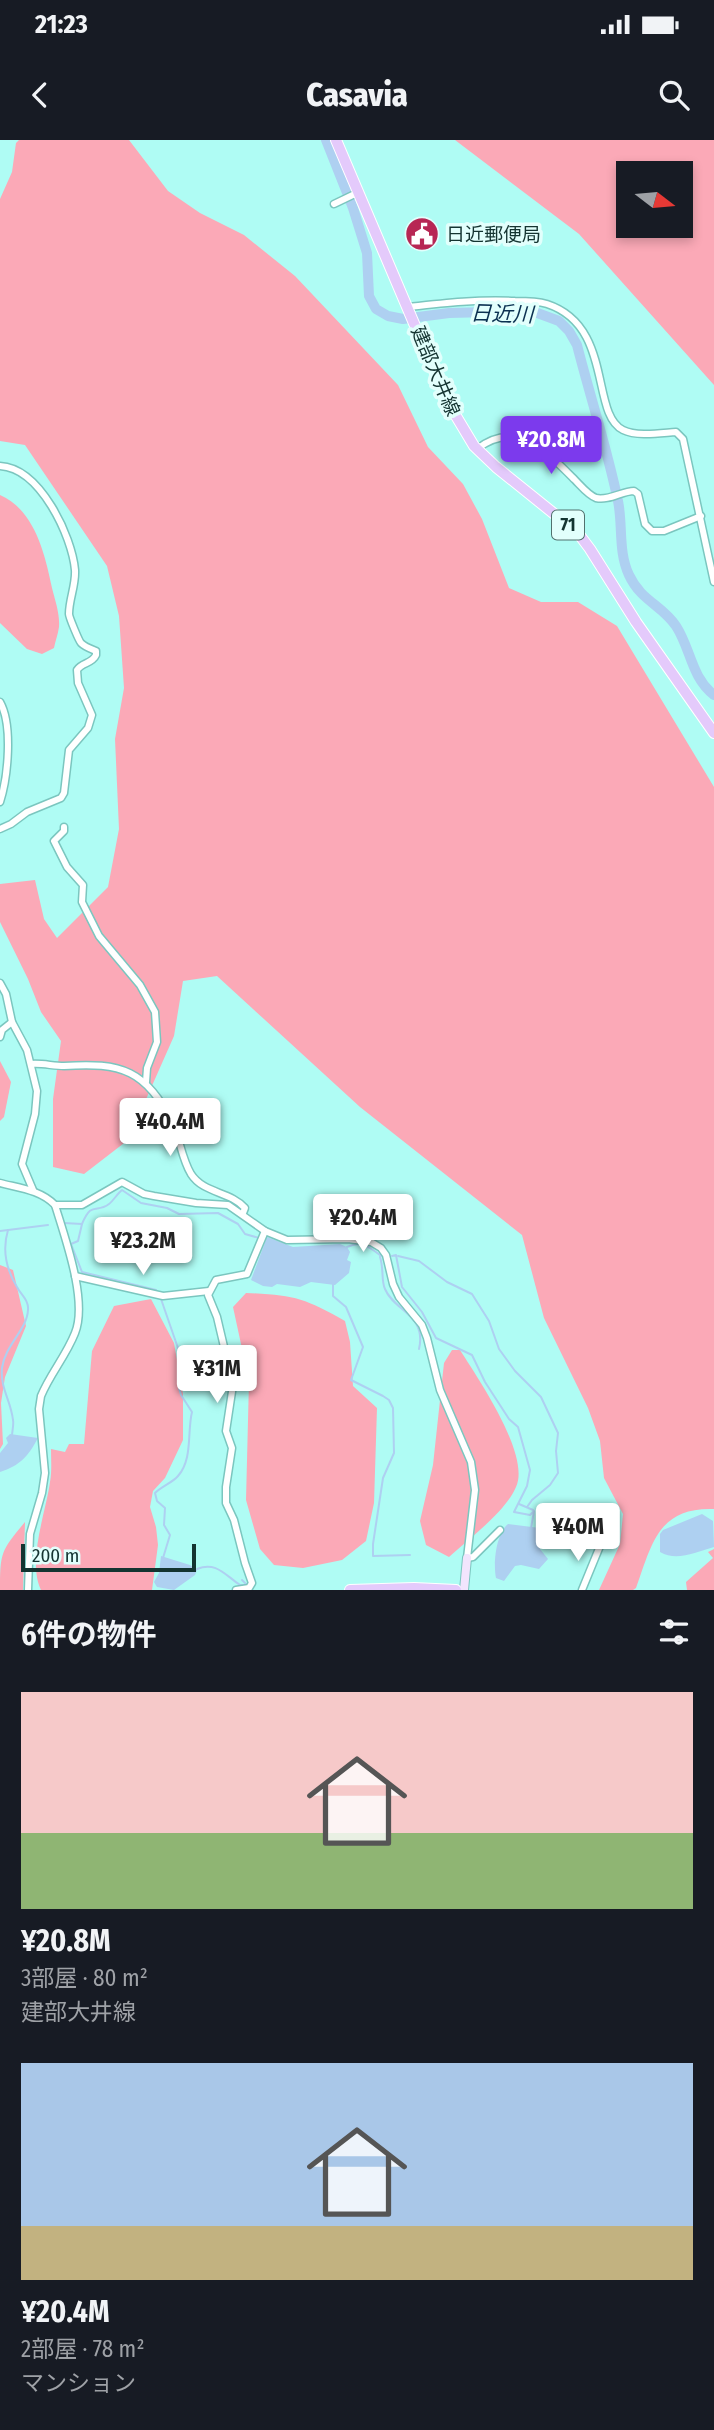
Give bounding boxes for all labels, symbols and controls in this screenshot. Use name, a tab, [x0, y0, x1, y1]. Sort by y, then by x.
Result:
text: 21:23	[35, 9, 88, 40]
icon: back	[21, 76, 59, 114]
text: Casavia	[306, 76, 408, 114]
icon: search	[655, 76, 693, 114]
north arrow	[616, 161, 693, 238]
map controls	[616, 161, 693, 238]
public building icon: 日近郵便局	[403, 215, 441, 253]
place label: 日近郵便局	[446, 223, 541, 246]
water label: 日近川	[470, 300, 536, 328]
street label: 建部大井線	[406, 323, 465, 419]
pin: ¥20.8M	[494, 416, 608, 476]
text: ¥20.8M	[517, 425, 585, 453]
road number: 71	[552, 510, 584, 540]
pin: ¥40.4M	[113, 1098, 227, 1158]
text: ¥40.4M	[136, 1107, 204, 1135]
pin: ¥20.4M	[306, 1194, 420, 1254]
text: ¥20.4M	[329, 1203, 397, 1231]
pin: ¥23.2M	[86, 1218, 200, 1277]
text: ¥23.2M	[110, 1226, 176, 1254]
pin: ¥31M	[176, 1346, 258, 1405]
text: ¥31M	[193, 1354, 241, 1382]
pin: ¥40M	[537, 1504, 619, 1563]
text: ¥40M	[552, 1512, 604, 1540]
scale bar	[21, 1541, 196, 1573]
text: 200 m	[32, 1544, 79, 1567]
icon: filters	[655, 1613, 693, 1651]
text: 6件の物件	[21, 1617, 157, 1653]
icon: home	[294, 1738, 420, 1864]
text: ¥20.8M	[21, 1923, 111, 1959]
text: 3部屋 · 80 m²	[21, 1964, 148, 1992]
text: 建部大井線	[21, 1998, 136, 2026]
icon: home	[294, 2109, 420, 2235]
text: ¥20.4M	[21, 2294, 110, 2330]
text: 2部屋 · 78 m²	[21, 2335, 145, 2363]
text: マンション	[21, 2369, 136, 2397]

